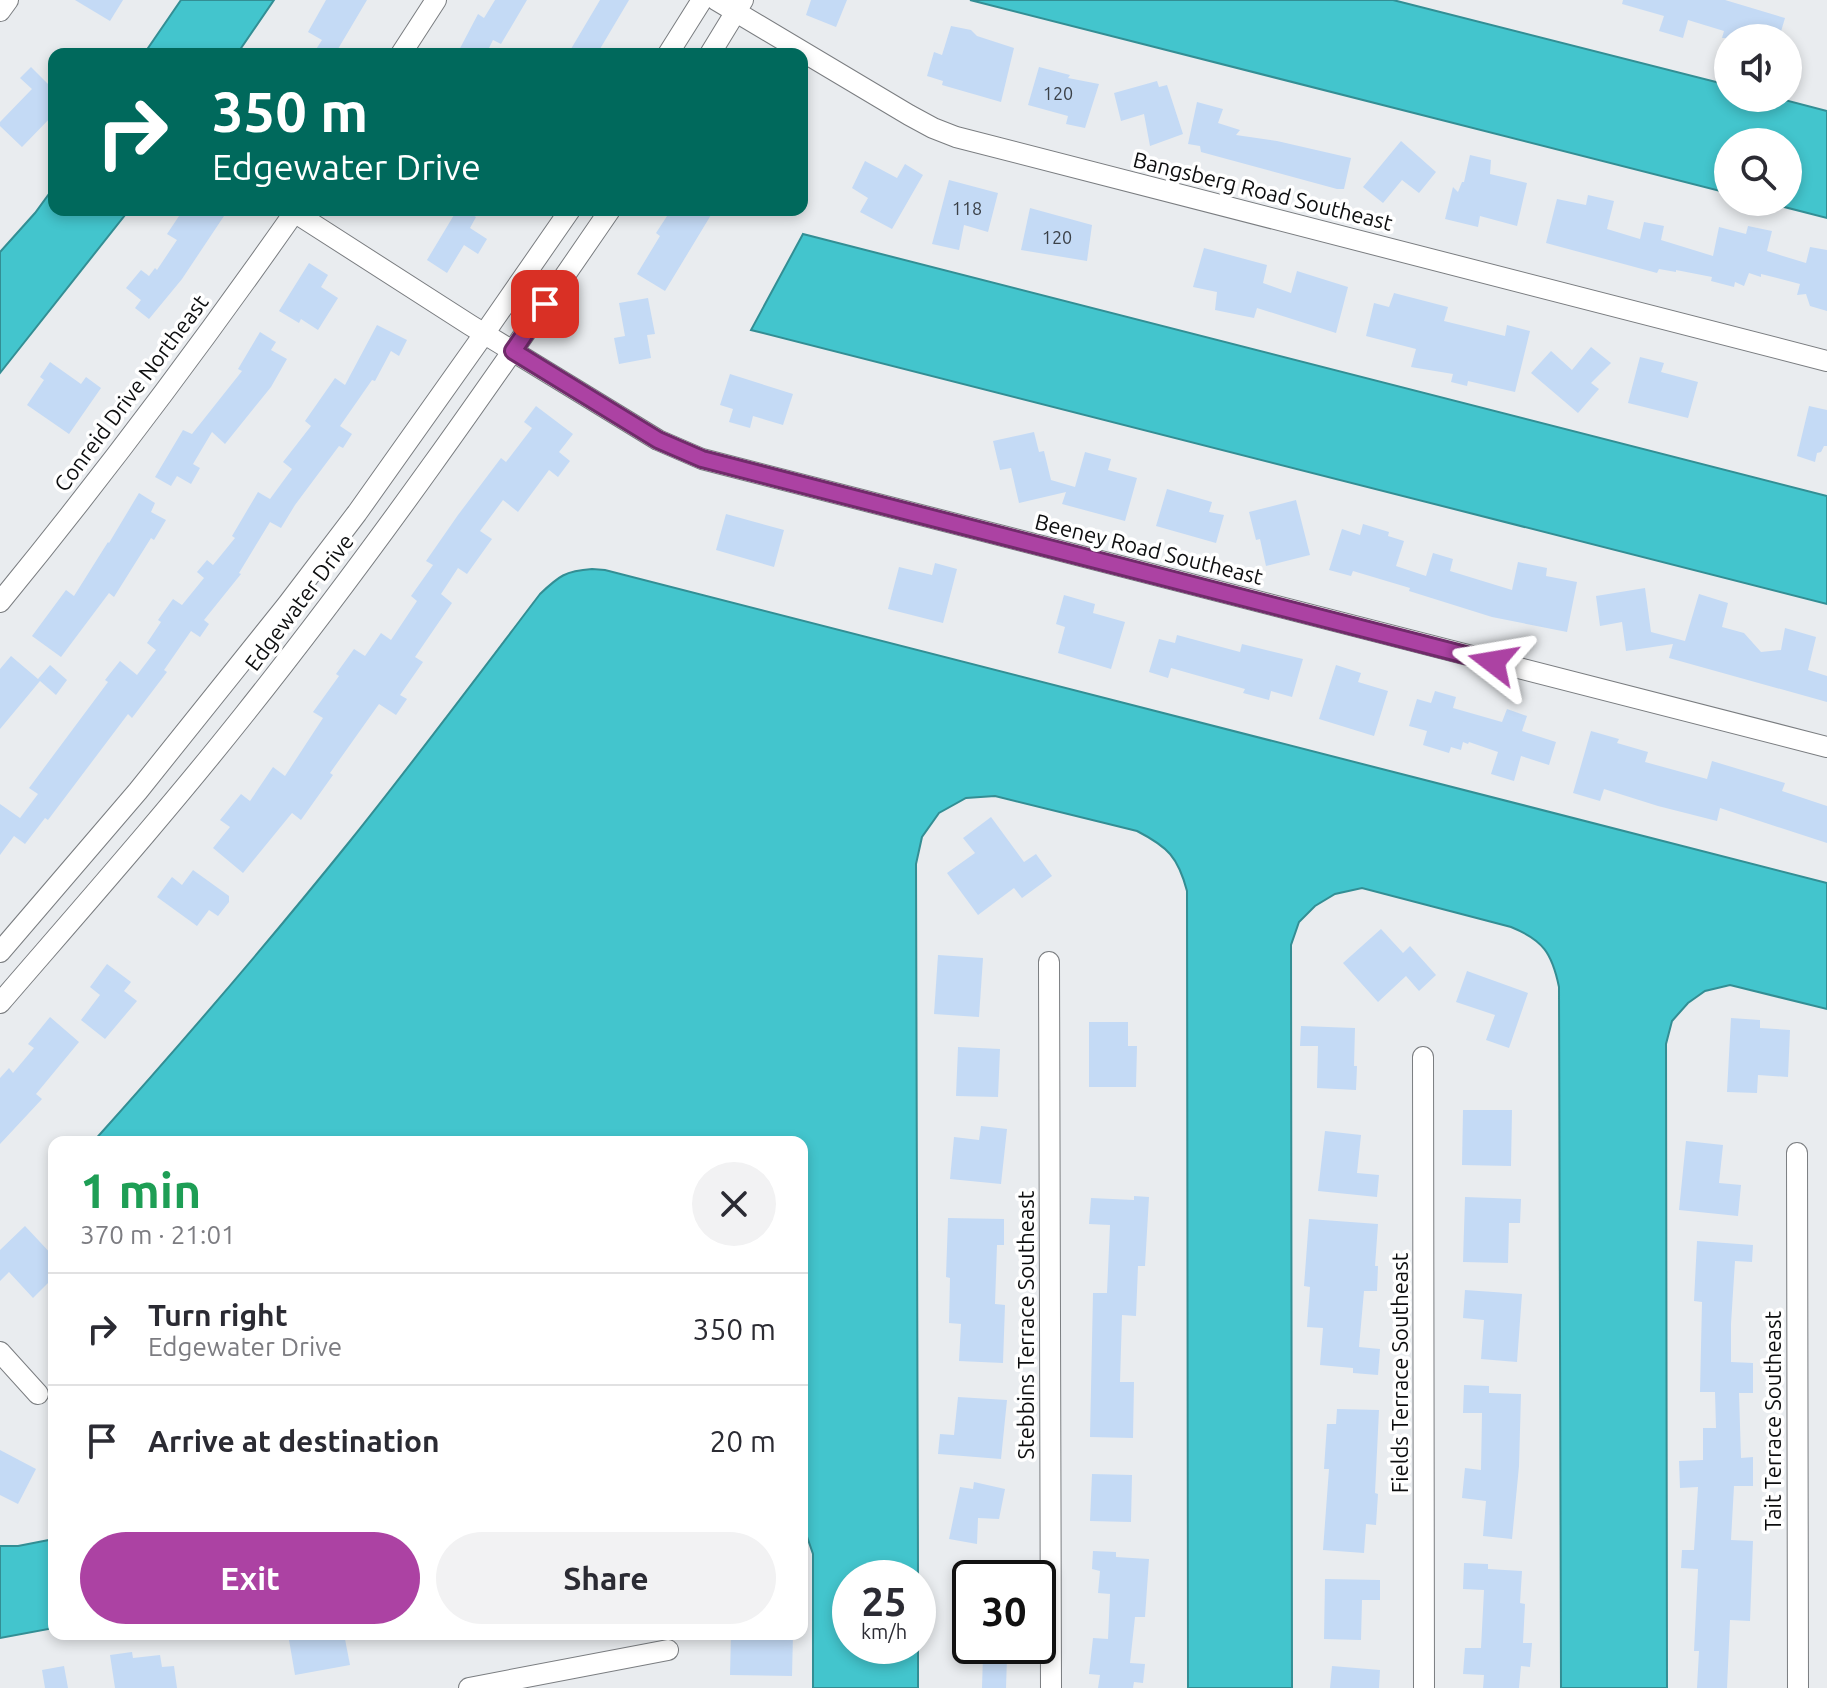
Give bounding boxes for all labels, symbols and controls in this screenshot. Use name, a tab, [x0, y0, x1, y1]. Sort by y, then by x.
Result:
map controls	[1714, 24, 1802, 216]
button: sound	[1714, 24, 1802, 112]
icon: right	[80, 80, 184, 184]
text: 350 m	[212, 80, 368, 143]
house number: 120	[1043, 83, 1073, 103]
button: search	[1714, 128, 1802, 216]
text: Edgewater Drive	[212, 146, 481, 187]
street label: Bangsberg Road Southeast	[1131, 146, 1396, 235]
house number: 118	[952, 198, 982, 218]
house number: 120	[1042, 227, 1072, 247]
pin	[511, 270, 579, 338]
icon: arrive	[523, 282, 567, 326]
street label: Conreid Drive Northeast	[49, 289, 213, 496]
street label: Beeney Road Southeast	[1032, 508, 1266, 589]
street label: Edgewater Drive	[239, 529, 358, 675]
position arrow	[1451, 620, 1535, 704]
button: close	[692, 1162, 776, 1246]
text: 1 min	[80, 1163, 201, 1217]
street label: Stebbins Terrace Southeast	[1013, 1190, 1038, 1459]
text: 370 m · 21:01	[80, 1220, 236, 1249]
street label: Fields Terrace Southeast	[1387, 1252, 1412, 1493]
text: Turn right	[148, 1298, 288, 1332]
icon: right	[80, 1307, 124, 1351]
street label: Tait Terrace Southeast	[1760, 1311, 1785, 1531]
text: 350 m	[692, 1312, 776, 1346]
text: Edgewater Drive	[148, 1332, 342, 1361]
icon: arrive	[80, 1419, 124, 1463]
text: Arrive at destination	[148, 1424, 440, 1458]
text: 20 m	[709, 1424, 776, 1458]
button: Exit	[80, 1532, 420, 1624]
button: Share	[436, 1532, 776, 1624]
speed limit sign: 30	[952, 1560, 1056, 1664]
text: 25	[861, 1579, 907, 1624]
text: km/h	[861, 1620, 907, 1643]

